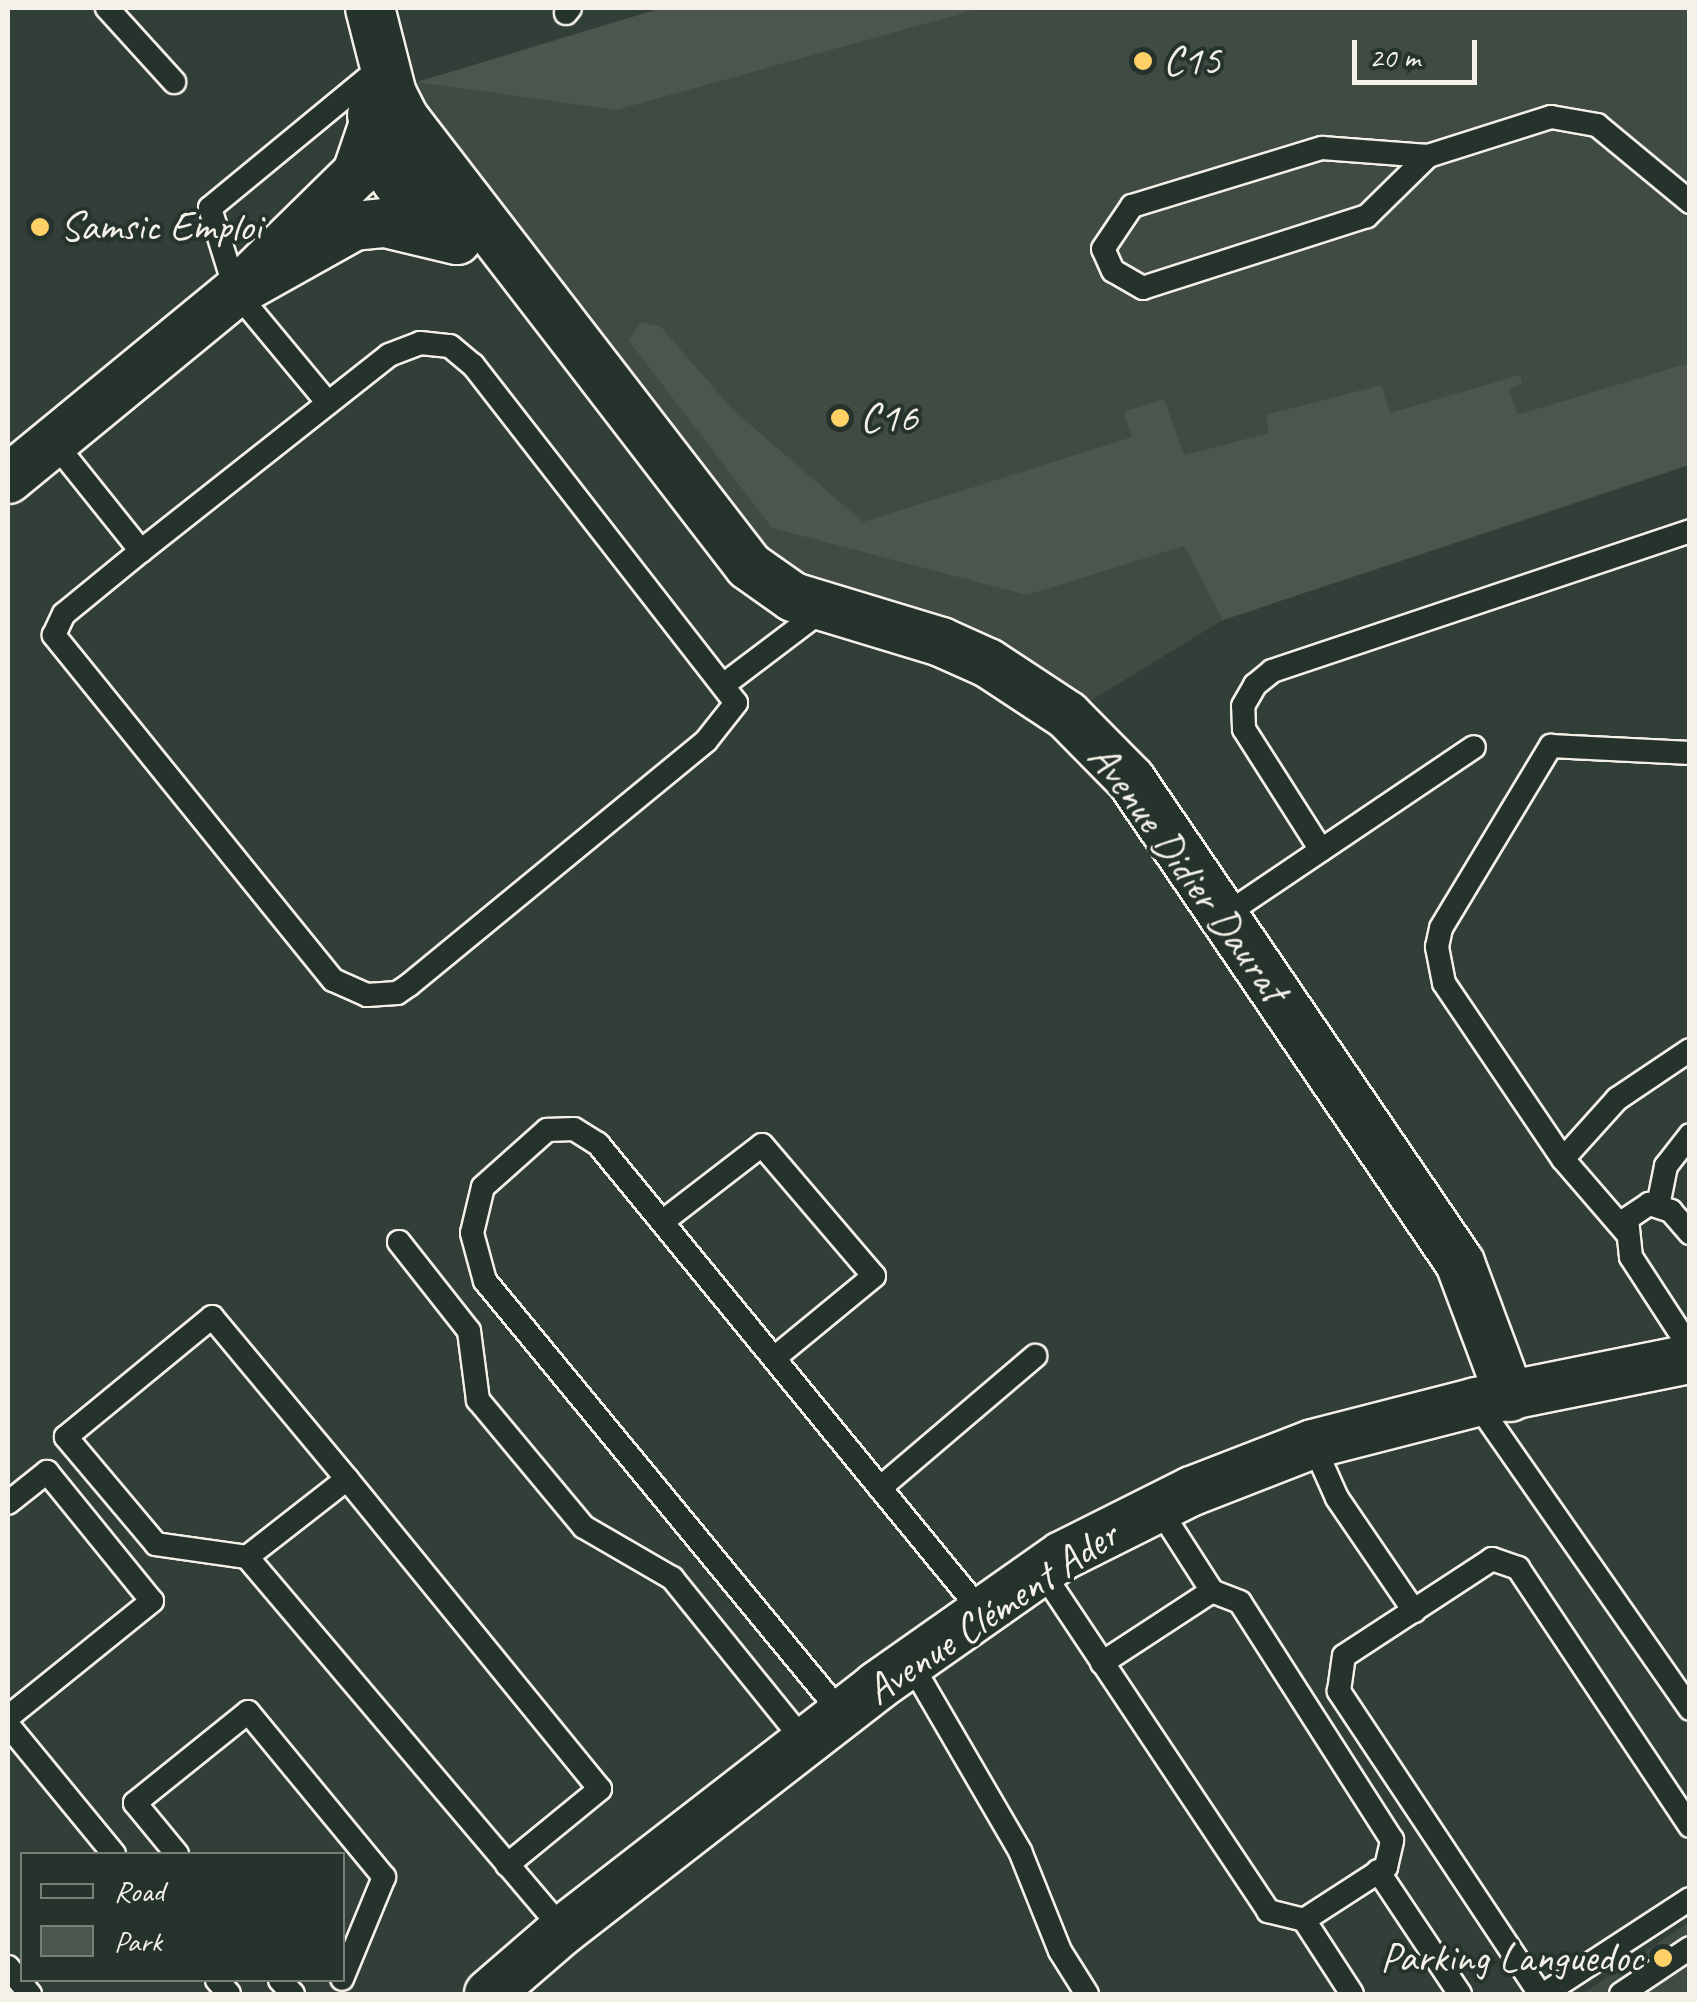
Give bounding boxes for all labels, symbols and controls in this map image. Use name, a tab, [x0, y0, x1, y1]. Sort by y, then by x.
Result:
scale bar	[1357, 20, 1482, 82]
place label: C15	[1163, 36, 1221, 86]
text: 20 m	[1369, 38, 1420, 76]
marker: C15	[1132, 50, 1154, 72]
place label: Samsic Emploi	[60, 202, 261, 252]
marker: Samsic Emploi	[29, 216, 51, 238]
place label: C16	[860, 393, 918, 443]
marker: C16	[829, 407, 851, 429]
street label: Avenue Didier Daurat	[1077, 734, 1299, 1012]
street label: Avenue Clément Ader	[856, 1510, 1128, 1716]
legend	[20, 1852, 345, 1982]
text: Road	[114, 1872, 164, 1910]
text: Park	[114, 1922, 162, 1960]
place label: Parking Languedoc	[1379, 1933, 1643, 1983]
marker: Parking Languedoc	[1652, 1947, 1674, 1969]

